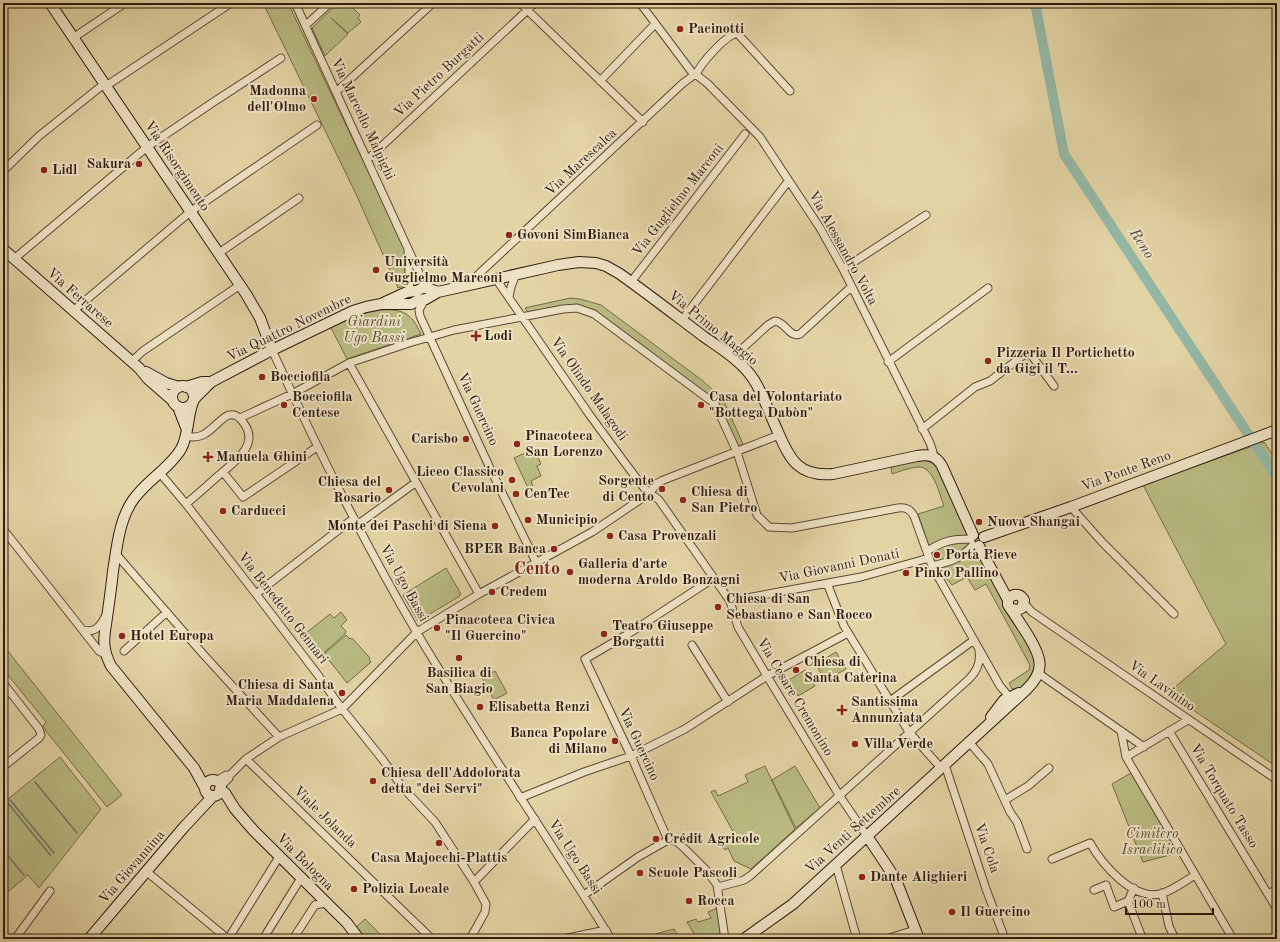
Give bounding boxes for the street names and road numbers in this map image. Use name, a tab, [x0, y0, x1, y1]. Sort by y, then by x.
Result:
street label: Via Pietro Burgatti	[391, 30, 487, 120]
street label: Via Marcello Malpighi	[329, 56, 397, 182]
street label: Via Risorgimento	[142, 118, 212, 214]
street label: Via Marescalca	[543, 126, 619, 198]
street label: Via Guglielmo Marconi	[630, 141, 726, 259]
street label: Via Alessandro Volta	[806, 189, 880, 308]
street label: Via Ferrarese	[44, 266, 116, 330]
street label: Via Primo Maggio	[666, 288, 760, 368]
street label: Via Quattro Novembre	[225, 292, 353, 364]
street label: Via Olindo Malagodi	[548, 335, 630, 444]
street label: Via Guercino	[455, 370, 501, 448]
street label: Via Ponte Reno	[1079, 448, 1173, 494]
street label: Via Ugo Bassi	[377, 542, 431, 624]
street label: Via Giovanni Donati	[778, 546, 901, 586]
street label: Via Benedetto Gennari	[235, 550, 331, 667]
street label: Via Cesare Cremonino	[754, 635, 836, 759]
street label: Via Lavinino	[1126, 658, 1198, 714]
street label: Via Guercino	[616, 705, 662, 783]
street label: Via Torquato Tasso	[1187, 741, 1261, 851]
street label: Viale Jolanda	[291, 783, 359, 851]
street label: Via Venti Settembre	[803, 784, 903, 876]
street label: Via Ugo Bassi	[546, 817, 604, 897]
street label: Via Cola	[972, 821, 1002, 875]
street label: Via Giovannina	[96, 828, 168, 906]
street label: Via Bologna	[274, 831, 336, 893]

